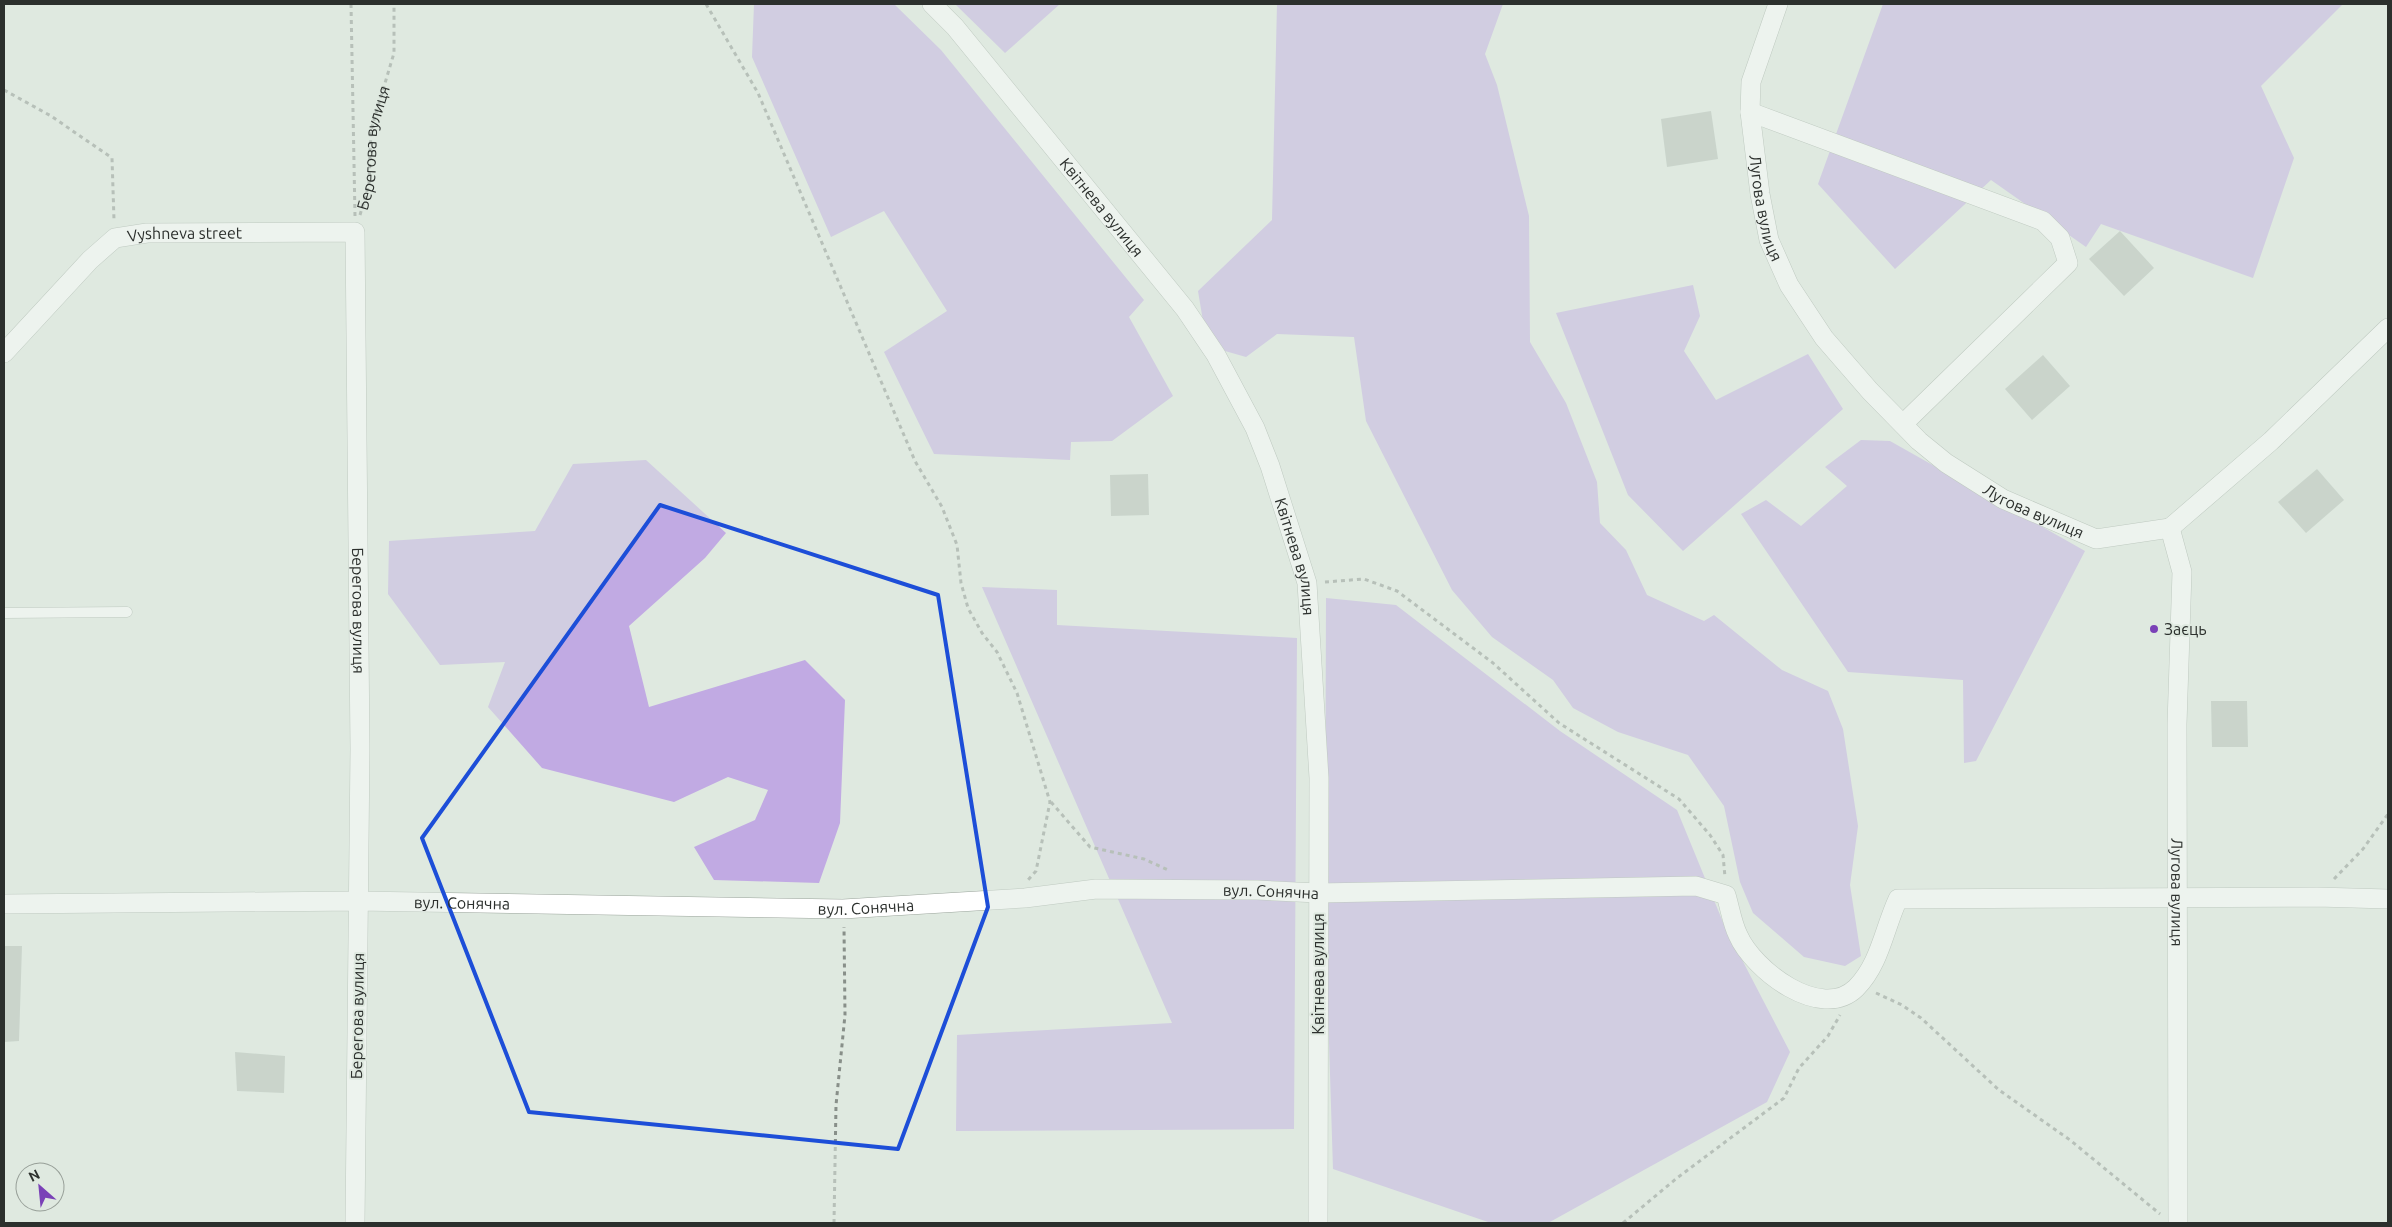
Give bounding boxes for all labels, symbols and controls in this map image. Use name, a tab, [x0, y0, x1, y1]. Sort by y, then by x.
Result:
street label: Берегова вулиця	[353, 83, 393, 212]
street label: Квітнева вулиця	[1057, 154, 1147, 260]
street label: Лугова вулиця	[1746, 154, 1786, 264]
street label: Vyshneva street	[126, 224, 243, 245]
street label: Лугова вулиця	[1980, 480, 2086, 542]
street label: Квітнева вулиця	[1272, 495, 1318, 616]
street label: Берегова вулиця	[349, 547, 368, 674]
place label: Заєць	[2164, 620, 2207, 638]
marker: Заєць	[2148, 623, 2160, 635]
street label: Лугова вулиця	[2168, 838, 2186, 947]
street label: вул. Сонячна	[1223, 881, 1320, 902]
street label: вул. Сонячна	[414, 893, 510, 913]
street label: вул. Сонячна	[818, 896, 915, 918]
street label: Квітнева вулиця	[1309, 913, 1327, 1035]
street label: Берегова вулиця	[347, 953, 367, 1079]
north arrow	[15, 1162, 65, 1212]
text: N	[26, 1166, 42, 1185]

